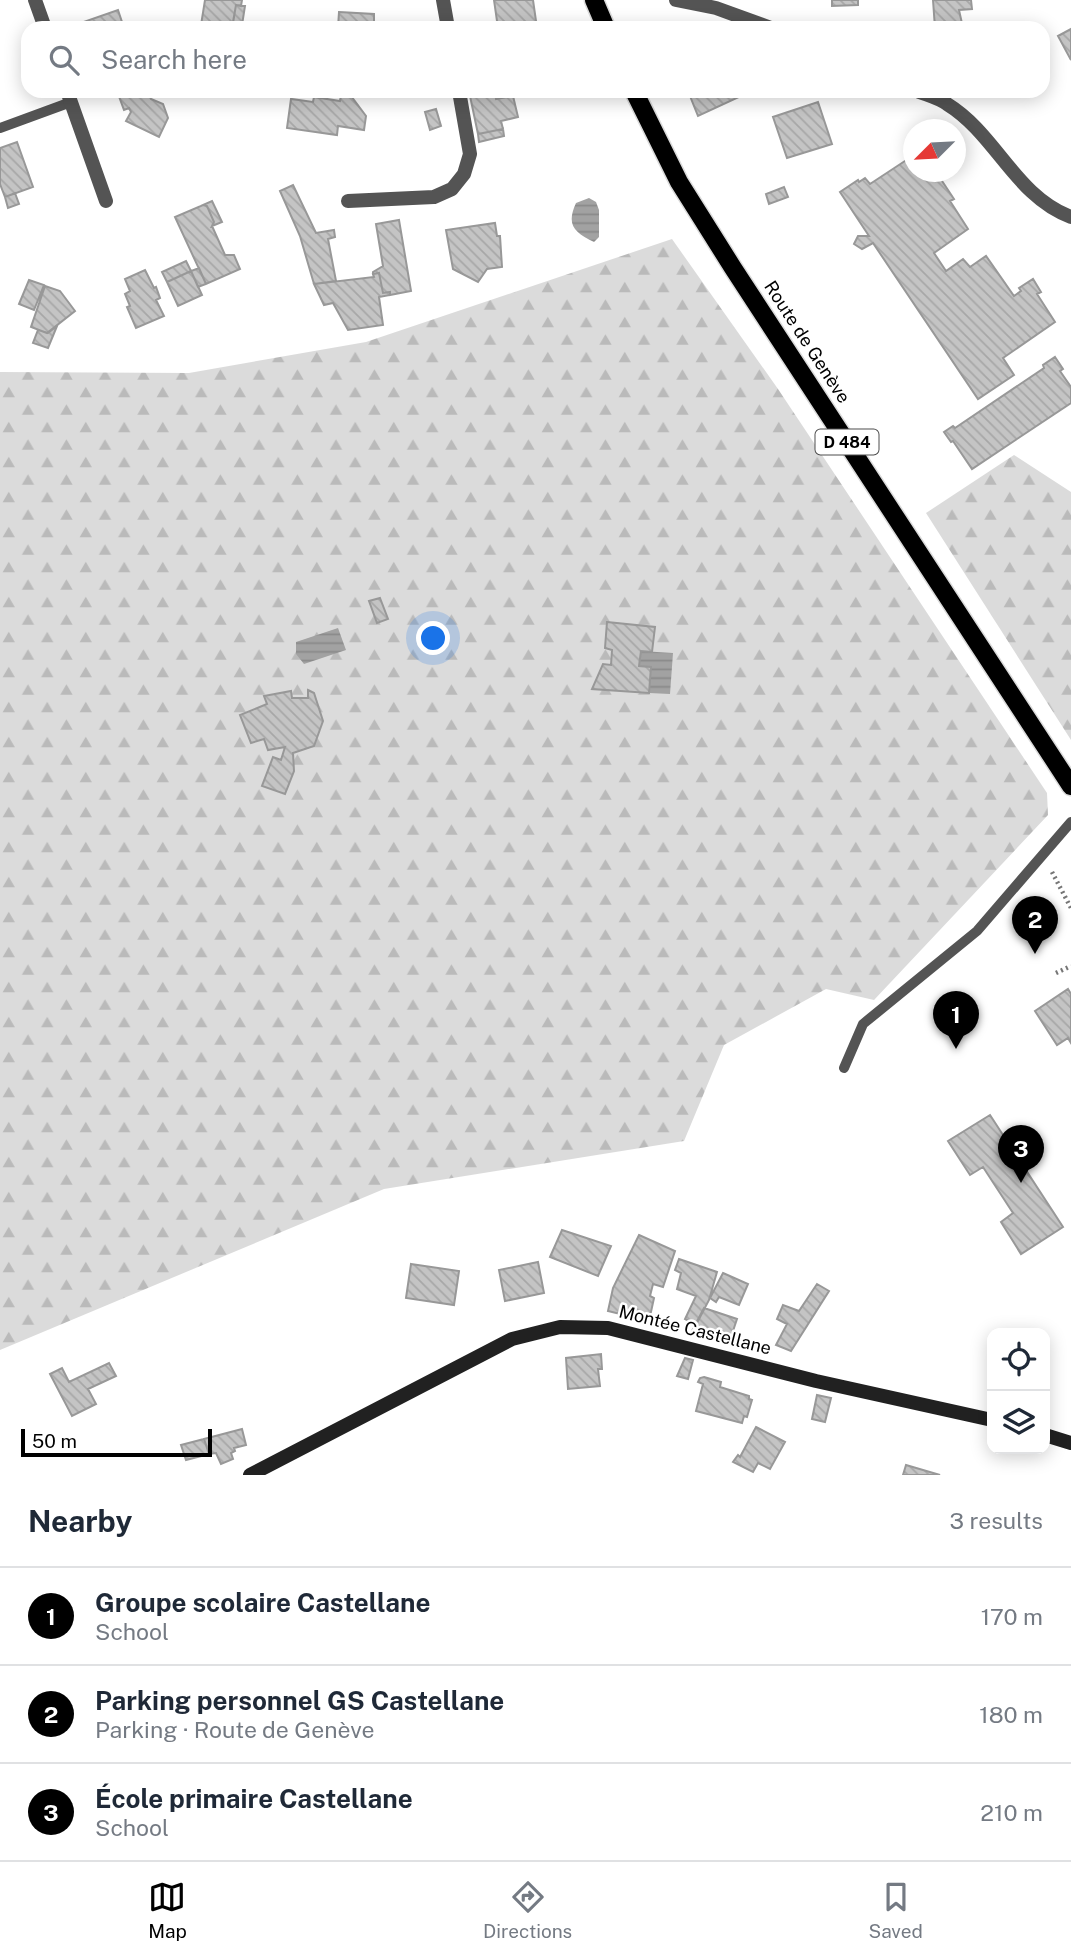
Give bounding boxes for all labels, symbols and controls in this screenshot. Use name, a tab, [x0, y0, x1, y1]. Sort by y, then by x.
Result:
search box	[21, 21, 1050, 98]
icon: search	[45, 41, 83, 79]
text: Search here	[101, 44, 247, 75]
north arrow	[903, 119, 966, 182]
street label: Route de Genève	[760, 277, 855, 407]
road number: D 484	[816, 430, 878, 454]
your location	[416, 621, 450, 655]
pin: 2	[1012, 896, 1058, 954]
pin: 1	[933, 991, 979, 1049]
pin: 3	[998, 1125, 1044, 1183]
street label: Montée Castellane	[617, 1300, 774, 1359]
map controls	[987, 1328, 1050, 1454]
button: locate	[987, 1328, 1050, 1391]
button: layers	[987, 1391, 1050, 1454]
scale bar	[21, 1426, 212, 1458]
text: 50 m	[32, 1430, 77, 1452]
text: Nearby	[28, 1503, 132, 1539]
text: 3 results	[949, 1507, 1043, 1534]
text: Groupe scolaire Castellane	[95, 1587, 431, 1618]
text: 1	[46, 1603, 56, 1630]
text: 170 m	[981, 1603, 1043, 1630]
text: School	[95, 1618, 169, 1645]
text: Parking personnel GS Castellane	[95, 1685, 504, 1716]
text: 2	[44, 1701, 58, 1728]
text: 180 m	[979, 1701, 1043, 1728]
text: Parking · Route de Genève	[95, 1716, 375, 1743]
text: École primaire Castellane	[95, 1783, 413, 1814]
text: 3	[43, 1799, 59, 1826]
text: 210 m	[980, 1799, 1043, 1826]
text: School	[95, 1814, 169, 1841]
tab: Map	[148, 1878, 187, 1942]
tab: Directions	[483, 1878, 572, 1942]
tab: Saved	[869, 1878, 923, 1942]

